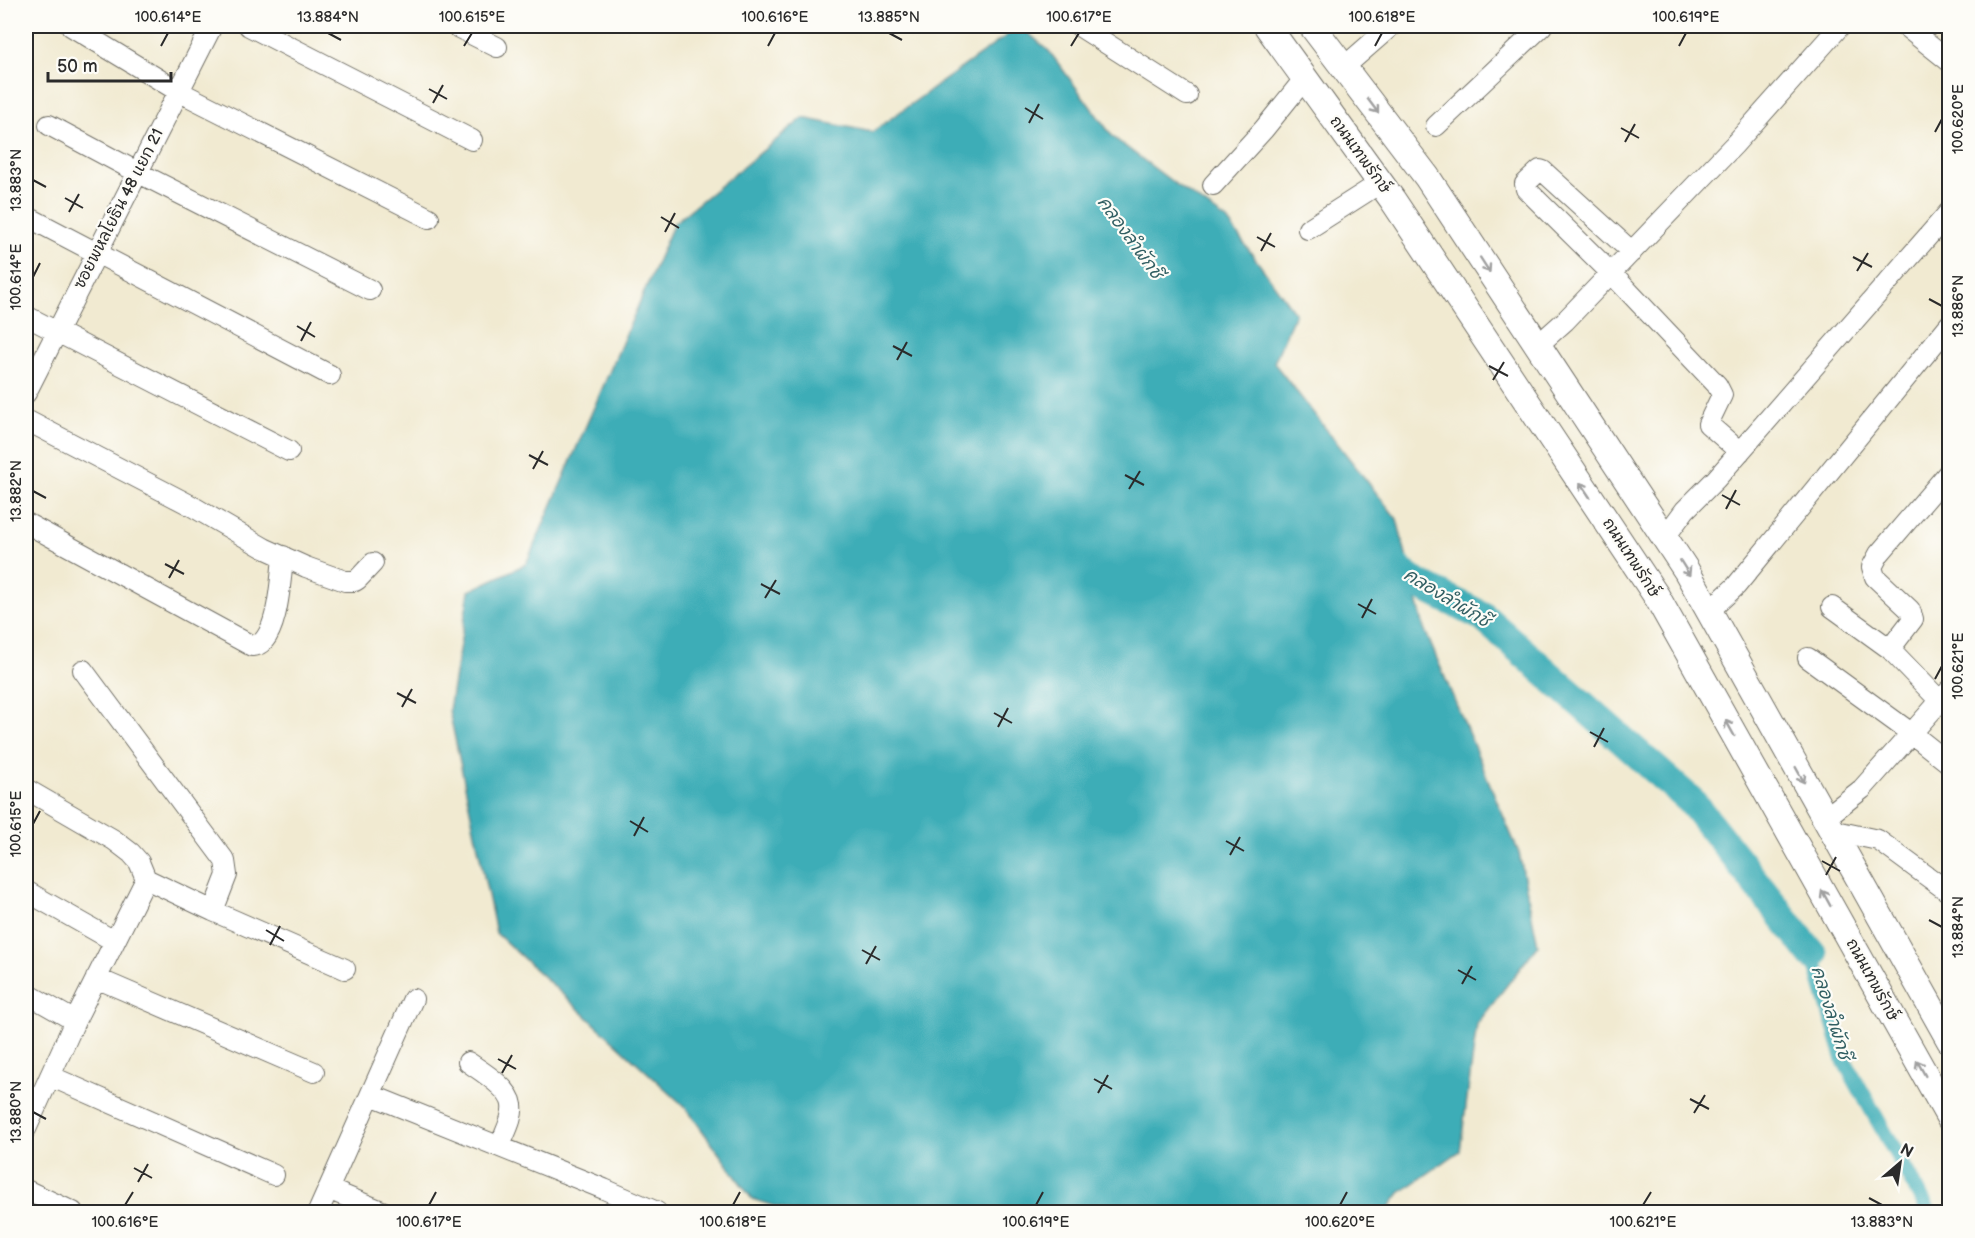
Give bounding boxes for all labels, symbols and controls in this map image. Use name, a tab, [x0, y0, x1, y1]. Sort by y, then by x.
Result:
text: 100.614°E	[135, 8, 201, 27]
text: 13.884°N	[297, 8, 359, 27]
text: 100.615°E	[439, 8, 505, 27]
text: 100.616°E	[741, 8, 809, 27]
text: 13.885°N	[858, 8, 920, 27]
text: 100.617°E	[1046, 8, 1112, 27]
text: 100.618°E	[1349, 8, 1416, 27]
text: 100.619°E	[1653, 8, 1720, 27]
scale bar	[48, 45, 171, 83]
text: 50 m	[57, 56, 98, 77]
text: 100.620°E	[1949, 84, 1968, 154]
one-way arrow	[1366, 97, 1379, 113]
street label: ถนนเทพรักษ์	[1325, 111, 1398, 198]
street label: ซอยพหลโยธิน 48 แยก 21	[68, 124, 168, 292]
text: 13.883°N	[7, 149, 26, 211]
water label: คลองลำผักชี	[1093, 192, 1170, 286]
text: 100.614°E	[7, 244, 26, 310]
one-way arrow	[1479, 256, 1491, 273]
text: 13.886°N	[1949, 275, 1968, 337]
text: 13.882°N	[7, 460, 26, 522]
one-way arrow	[1579, 482, 1591, 499]
street label: ถนนเทพรักษ์	[1598, 513, 1667, 602]
one-way arrow	[1679, 559, 1691, 576]
water label: คลองลำผักชี	[1400, 563, 1498, 634]
text: 100.621°E	[1949, 633, 1968, 699]
one-way arrow	[1724, 720, 1736, 737]
one-way arrow	[1795, 766, 1807, 783]
text: 100.615°E	[7, 791, 26, 857]
one-way arrow	[1819, 890, 1831, 907]
text: 13.884°N	[1949, 896, 1968, 958]
street label: ถนนเทพรักษ์	[1842, 934, 1906, 1025]
water label: คลองลำผักชี	[1807, 963, 1857, 1066]
one-way arrow	[1915, 1060, 1927, 1077]
text: 13.880°N	[7, 1081, 26, 1143]
north arrow	[1870, 1133, 1930, 1193]
text: N	[1897, 1140, 1916, 1162]
text: 100.616°E	[91, 1213, 159, 1232]
text: 100.617°E	[396, 1213, 462, 1232]
text: 100.618°E	[700, 1213, 767, 1232]
text: 100.619°E	[1003, 1213, 1070, 1232]
text: 100.620°E	[1305, 1213, 1375, 1232]
text: 100.621°E	[1610, 1213, 1676, 1232]
text: 13.883°N	[1851, 1213, 1913, 1232]

